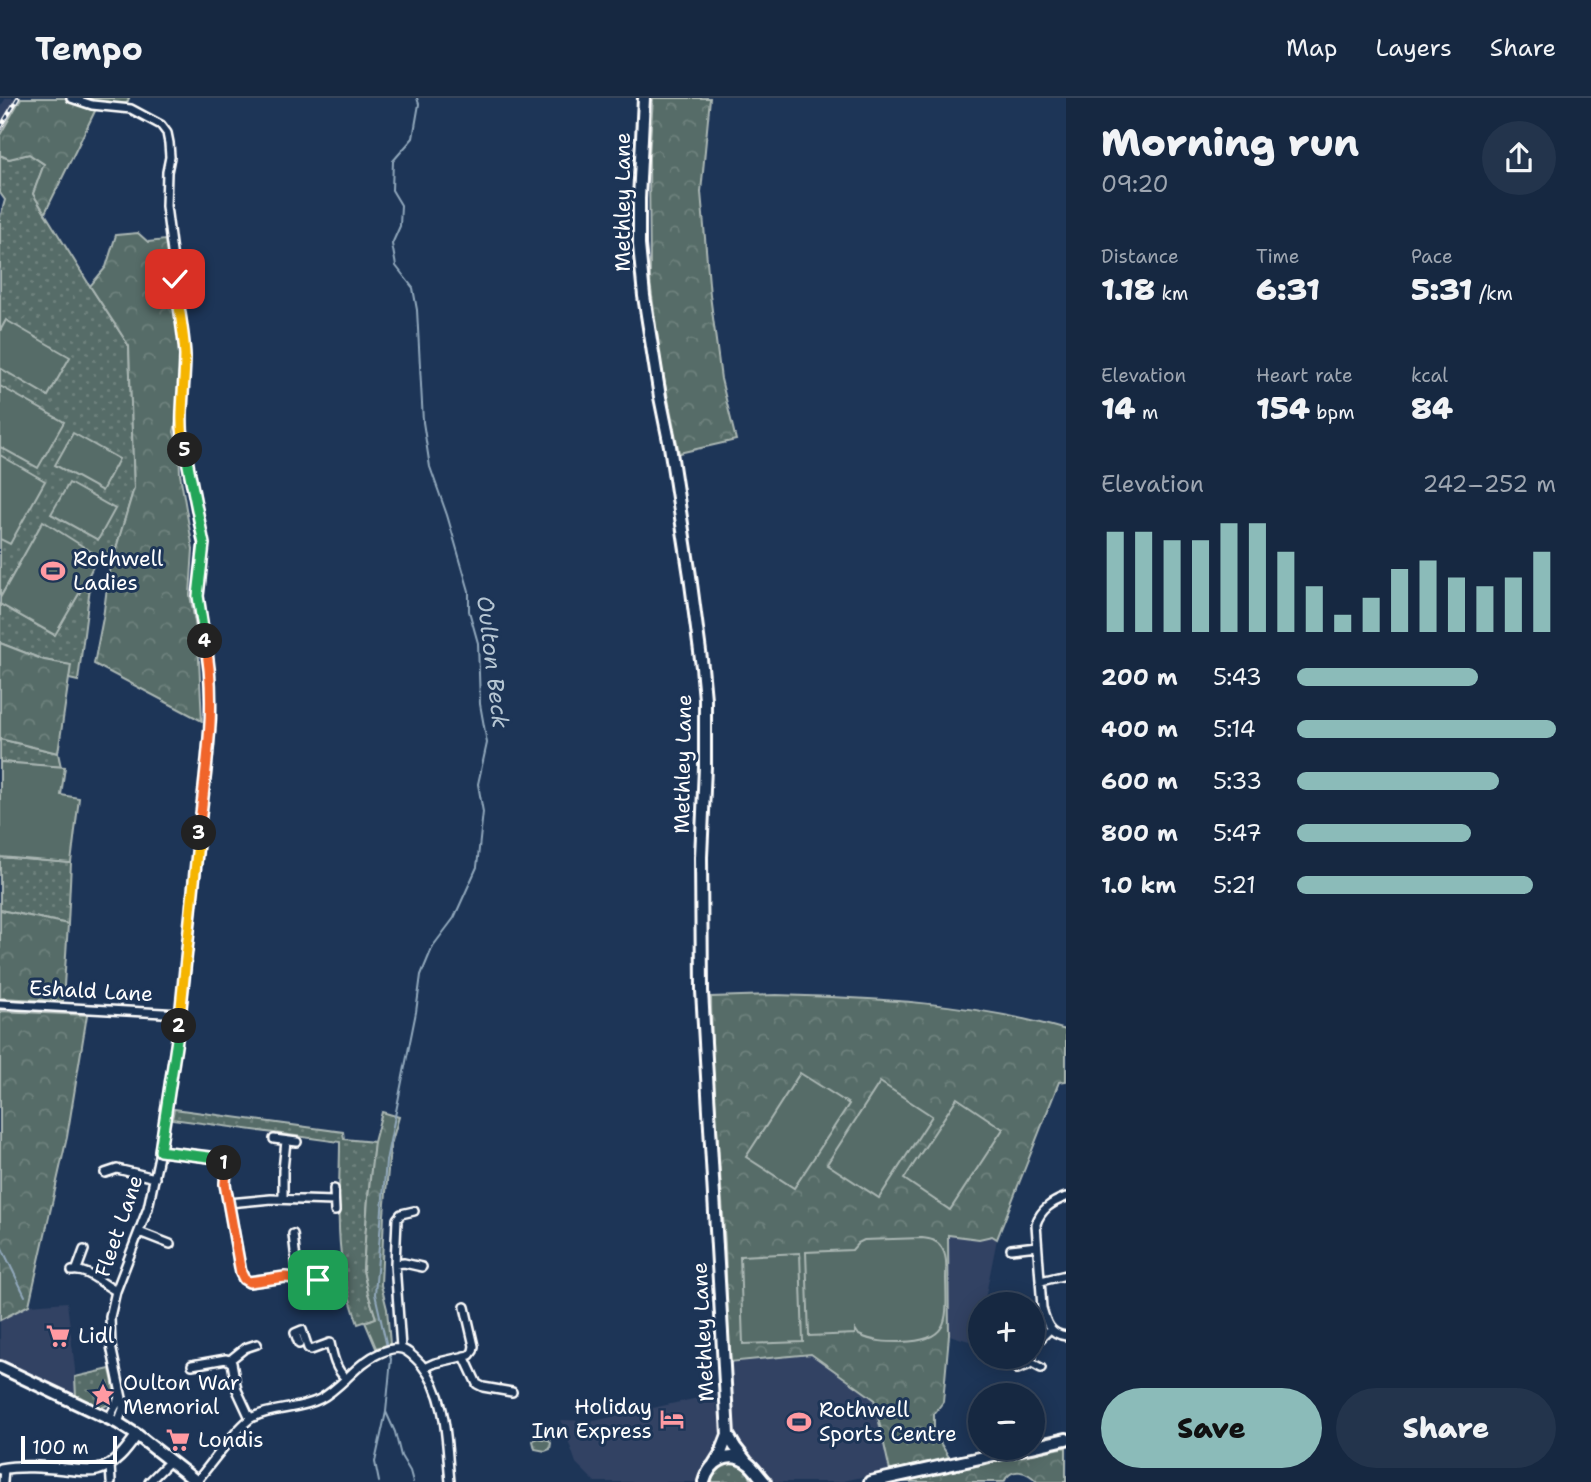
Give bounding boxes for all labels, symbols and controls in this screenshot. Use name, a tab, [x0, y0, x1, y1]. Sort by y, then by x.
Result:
text: Tempo	[35, 26, 143, 71]
text: Map	[1286, 32, 1337, 64]
text: Layers	[1375, 32, 1452, 64]
text: Share	[1490, 32, 1556, 64]
text: Morning run	[1101, 117, 1359, 168]
button: share	[1482, 121, 1556, 195]
street label: Methley Lane	[609, 132, 637, 272]
text: 09:20	[1101, 169, 1169, 199]
text: Distance	[1101, 244, 1179, 269]
text: Time	[1256, 244, 1300, 269]
text: Pace	[1411, 244, 1453, 269]
pin	[145, 249, 205, 309]
icon: check	[156, 260, 194, 298]
text: 1.18	[1101, 269, 1155, 310]
text: 6:31	[1256, 269, 1320, 310]
text: 5:31	[1411, 269, 1472, 310]
text: km	[1155, 281, 1188, 306]
text: /km	[1472, 281, 1513, 306]
text: Elevation	[1101, 363, 1186, 388]
text: Heart rate	[1256, 363, 1353, 388]
text: kcal	[1411, 363, 1448, 388]
text: 14	[1101, 388, 1136, 429]
text: 154	[1256, 388, 1310, 429]
text: 84	[1411, 388, 1453, 429]
text: m	[1136, 400, 1158, 425]
text: bpm	[1310, 400, 1355, 425]
pin: 5	[168, 432, 202, 468]
text: 5	[179, 437, 190, 462]
text: Elevation	[1101, 469, 1204, 499]
text: 242–252 m	[1422, 469, 1556, 499]
place label: Rothwell Ladies	[73, 545, 164, 597]
sports icon: Rothwell Ladies	[39, 557, 67, 585]
water label: Oulton Beck	[470, 594, 516, 730]
pin: 4	[188, 624, 222, 658]
text: 4	[198, 628, 211, 653]
text: 200 m	[1101, 662, 1178, 692]
text: 5:43	[1213, 662, 1262, 692]
street label: Methley Lane	[668, 694, 698, 834]
text: 400 m	[1101, 714, 1178, 744]
text: 5:14	[1213, 714, 1256, 744]
text: 600 m	[1101, 766, 1178, 796]
text: 5:33	[1213, 766, 1262, 796]
pin: 3	[182, 816, 216, 850]
text: 800 m	[1101, 818, 1178, 848]
text: 5:47	[1213, 818, 1262, 848]
text: 3	[192, 820, 205, 845]
text: 1.0 km	[1101, 870, 1176, 900]
text: 5:21	[1213, 870, 1256, 900]
street label: Eshald Lane	[28, 974, 154, 1008]
pin: 2	[162, 1009, 196, 1044]
text: 2	[172, 1013, 185, 1038]
pin: 1	[206, 1146, 242, 1180]
text: 1	[219, 1150, 228, 1175]
street label: Fleet Lane	[88, 1171, 150, 1281]
pin	[288, 1250, 348, 1310]
icon: arrive	[299, 1261, 337, 1299]
street label: Methley Lane	[685, 1262, 721, 1402]
map controls	[968, 1292, 1045, 1460]
button: +	[968, 1292, 1045, 1369]
supermarket icon: Lidl	[44, 1322, 72, 1350]
place label: Lidl	[78, 1322, 115, 1350]
place label: Oulton War Memorial	[123, 1369, 240, 1421]
place icon: Oulton War Memorial	[89, 1381, 117, 1409]
button: −	[968, 1383, 1045, 1460]
button: Save	[1101, 1388, 1322, 1468]
button: Share	[1336, 1388, 1556, 1468]
place label: Holiday Inn Express	[532, 1393, 652, 1445]
place label: Rothwell Sports Centre	[819, 1396, 957, 1448]
hotel icon: Holiday Inn Express	[658, 1405, 686, 1433]
sports icon: Rothwell Sports Centre	[785, 1408, 813, 1436]
supermarket icon: Londis	[164, 1426, 192, 1454]
place label: Londis	[198, 1426, 264, 1454]
scale bar	[21, 1433, 117, 1465]
text: 100 m	[32, 1435, 89, 1460]

